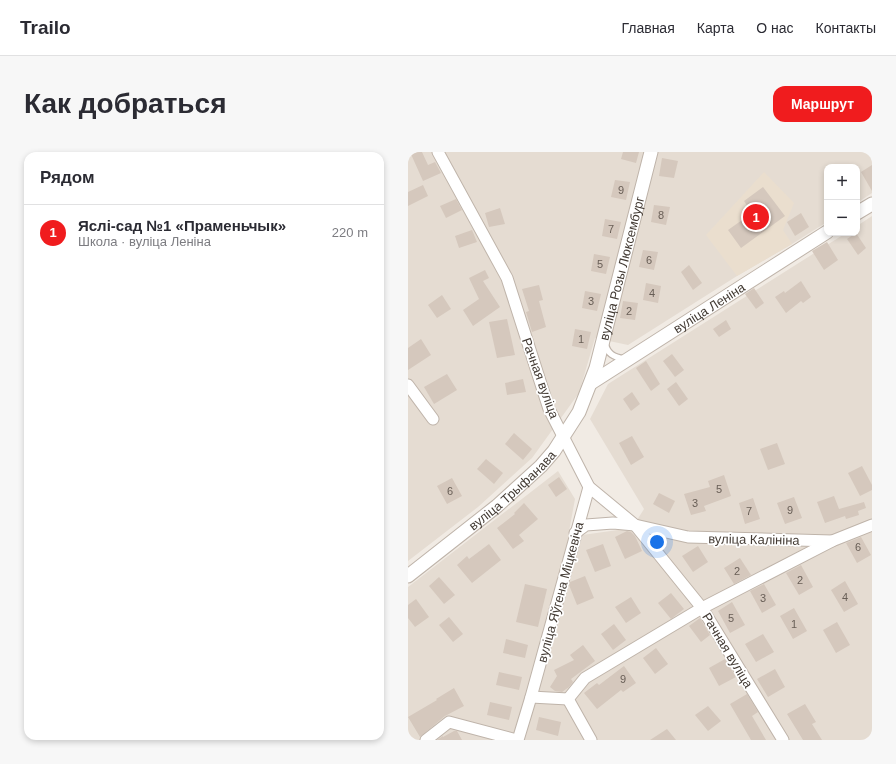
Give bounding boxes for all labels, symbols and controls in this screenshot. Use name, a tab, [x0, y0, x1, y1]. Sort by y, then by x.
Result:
text: Trailo	[20, 17, 71, 38]
text: Главная	[621, 20, 675, 36]
text: Карта	[697, 20, 734, 36]
text: О нас	[756, 20, 794, 36]
text: Контакты	[816, 20, 876, 36]
button: Маршрут	[773, 86, 872, 122]
text: Как добраться	[24, 88, 226, 119]
map controls	[824, 164, 860, 236]
button: +	[824, 164, 860, 200]
text: Рядом	[40, 168, 95, 187]
house number: 9	[618, 184, 624, 196]
street label: вуліца Розы Люксембург	[596, 195, 647, 342]
button: −	[824, 200, 860, 236]
pin: 1	[743, 202, 769, 232]
house number: 8	[658, 209, 664, 221]
text: Яслі-сад №1 «Праменьчык»	[78, 217, 286, 234]
house number: 7	[608, 223, 614, 235]
text: 1	[49, 225, 57, 240]
text: 220 m	[332, 225, 368, 240]
text: Школа · вуліца Леніна	[78, 234, 211, 249]
house number: 6	[646, 254, 652, 266]
house number: 5	[597, 258, 603, 270]
street label: вуліца Леніна	[671, 279, 748, 336]
house number: 4	[649, 287, 655, 299]
house number: 3	[588, 295, 594, 307]
house number: 2	[626, 305, 632, 317]
house number: 1	[578, 333, 584, 345]
street label: Рачная вуліца	[519, 336, 562, 421]
street label: вуліца Трыфанава	[466, 447, 559, 533]
house number: 5	[716, 483, 722, 495]
house number: 6	[447, 485, 453, 497]
house number: 3	[692, 497, 698, 509]
house number: 9	[787, 504, 793, 516]
house number: 7	[746, 505, 752, 517]
street label: вуліца Яўгена Міцкевіча	[534, 519, 587, 664]
street label: вуліца Калініна	[708, 531, 801, 548]
your location	[647, 532, 667, 552]
house number: 6	[855, 541, 861, 553]
house number: 2	[734, 565, 740, 577]
house number: 2	[797, 574, 803, 586]
house number: 4	[842, 591, 848, 603]
house number: 3	[760, 592, 766, 604]
street label: Рачная вуліца	[699, 610, 756, 691]
house number: 5	[728, 612, 734, 624]
house number: 1	[791, 618, 797, 630]
house number: 9	[620, 673, 626, 685]

